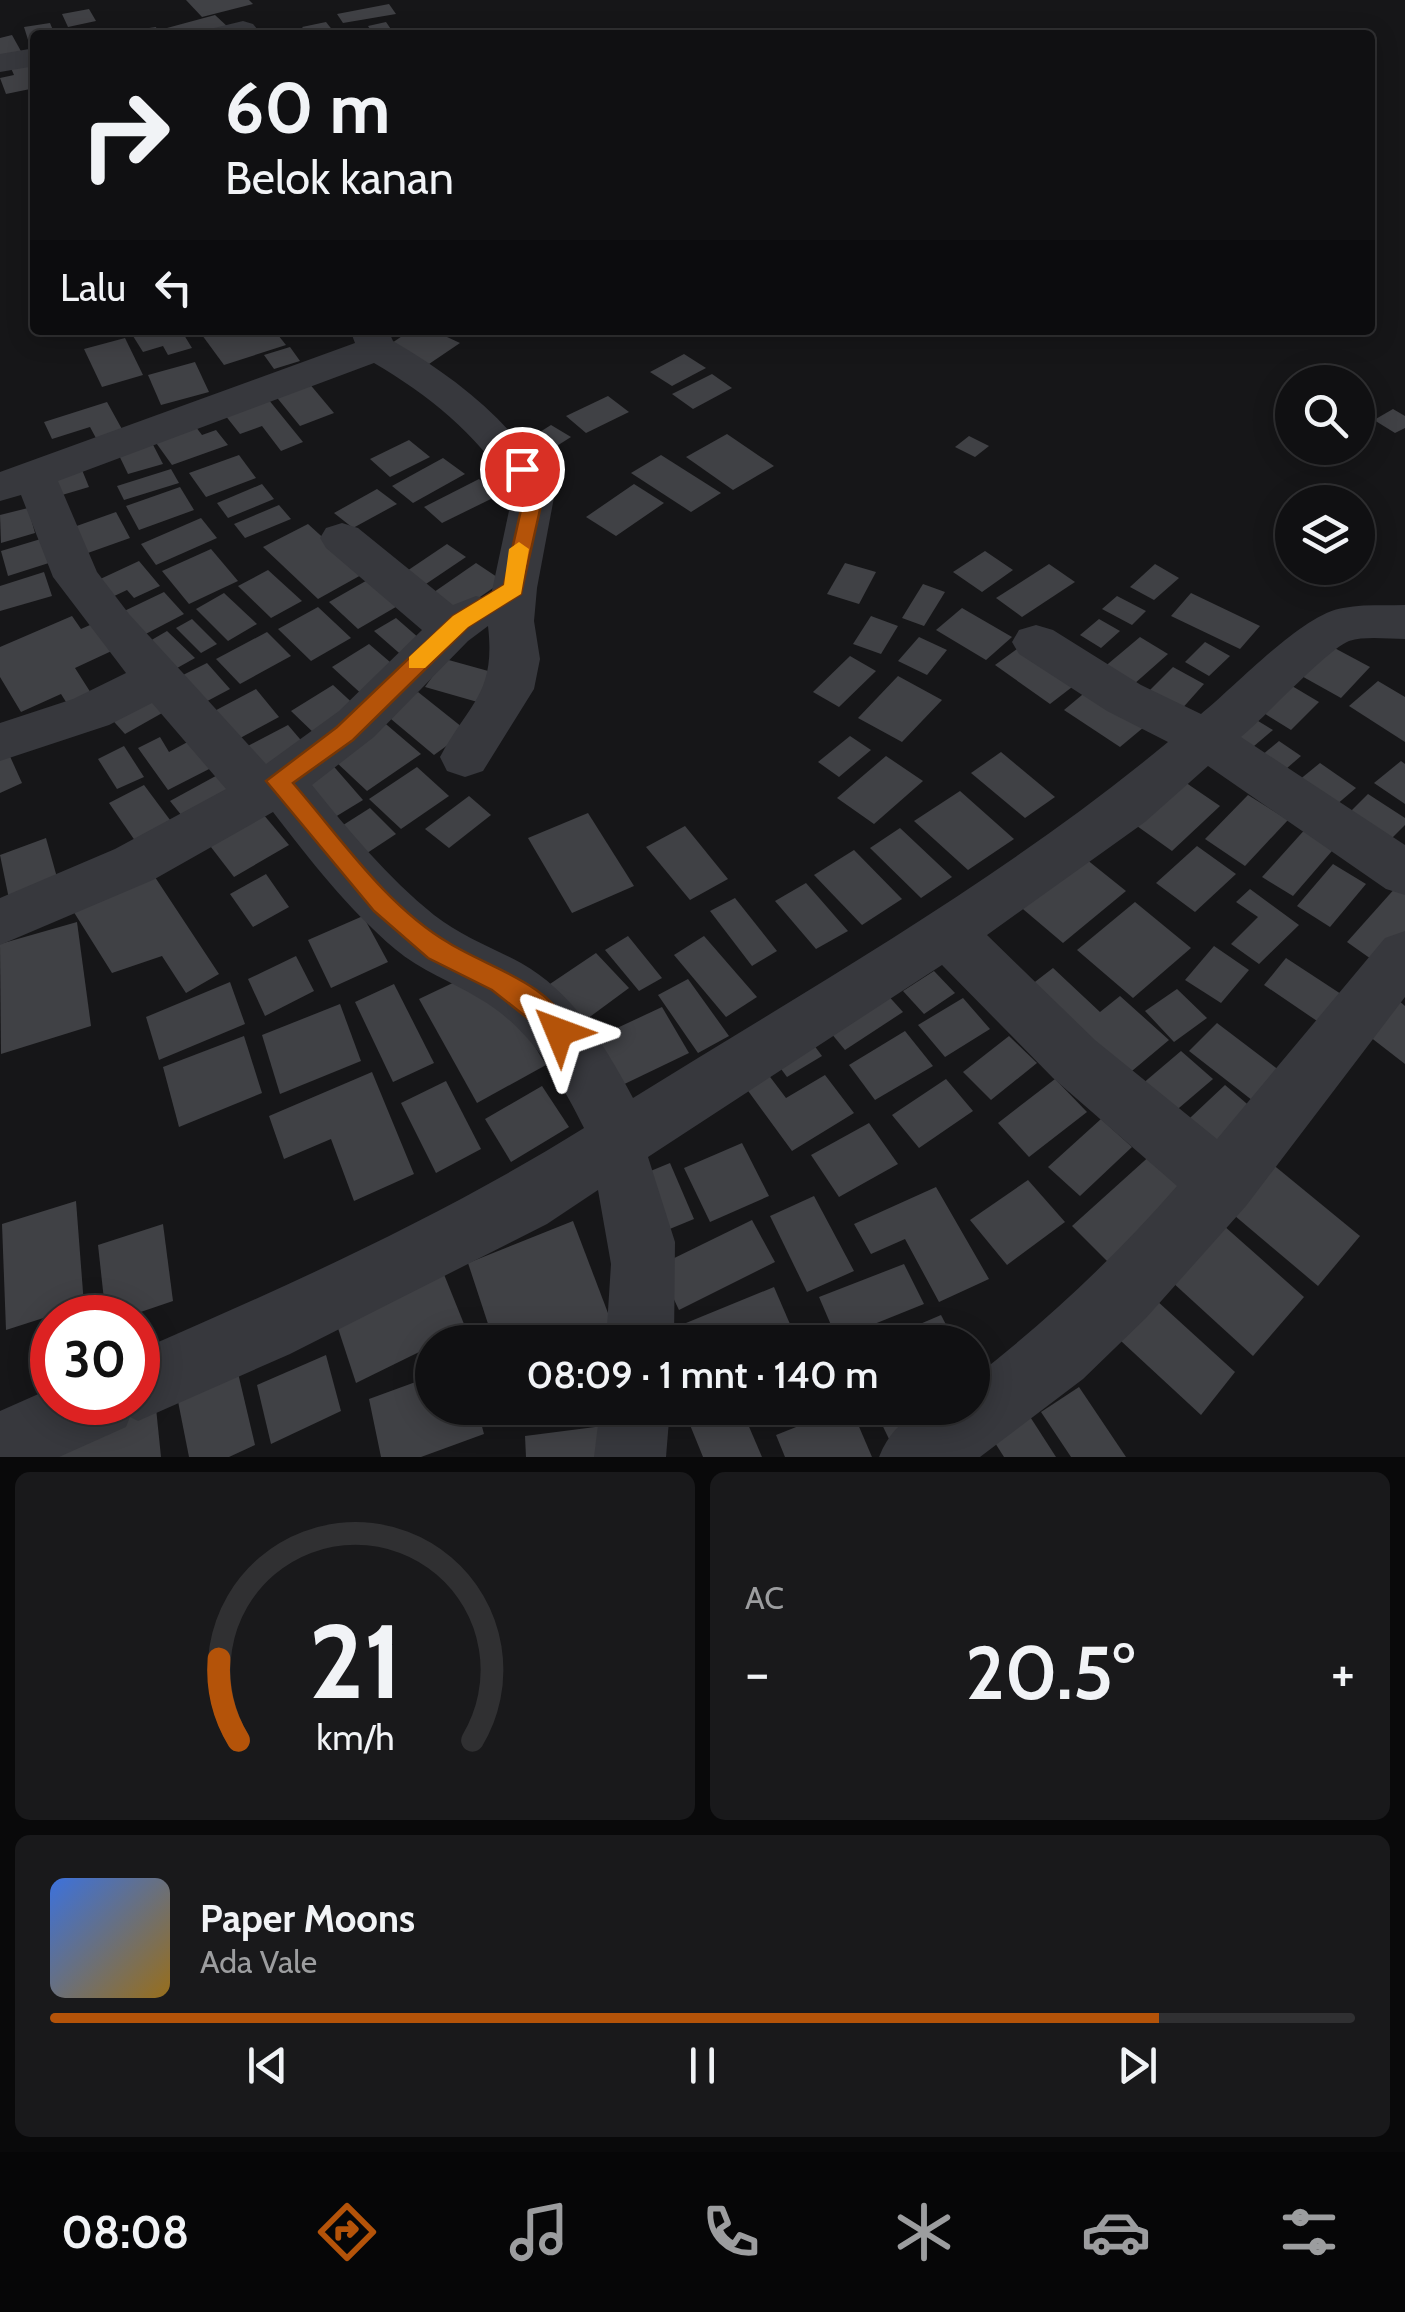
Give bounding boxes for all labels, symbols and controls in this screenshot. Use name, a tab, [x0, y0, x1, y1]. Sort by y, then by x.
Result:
text: 60 m	[225, 65, 390, 151]
icon: right	[60, 70, 190, 200]
text: Belok kanan	[225, 151, 454, 205]
icon: left	[146, 260, 201, 315]
text: Lalu	[60, 264, 126, 311]
map controls	[1275, 365, 1375, 585]
button: search	[1275, 365, 1375, 465]
pin	[480, 427, 565, 512]
icon: arrive	[495, 442, 550, 497]
button: layers	[1275, 485, 1375, 585]
position arrow	[507, 980, 611, 1084]
speed limit sign: 30	[30, 1295, 160, 1425]
text: 08:09 · 1 mnt · 140 m	[527, 1351, 878, 1398]
text: AC	[745, 1578, 784, 1617]
text: 21	[308, 1598, 402, 1724]
text: 20.5°	[965, 1627, 1135, 1718]
text: −	[745, 1639, 769, 1706]
text: +	[1331, 1639, 1355, 1706]
text: km/h	[316, 1716, 394, 1759]
text: Paper Moons	[200, 1895, 415, 1942]
text: Ada Vale	[200, 1942, 317, 1981]
icon: previous	[240, 2038, 295, 2093]
icon: pause	[675, 2038, 730, 2093]
icon: next	[1110, 2038, 1165, 2093]
icon: directions	[312, 2197, 382, 2267]
icon: music	[504, 2197, 574, 2267]
icon: phone	[696, 2197, 766, 2267]
icon: climate	[889, 2197, 959, 2267]
icon: car	[1081, 2197, 1151, 2267]
icon: filters	[1274, 2197, 1344, 2267]
text: 08:08	[61, 2205, 189, 2259]

